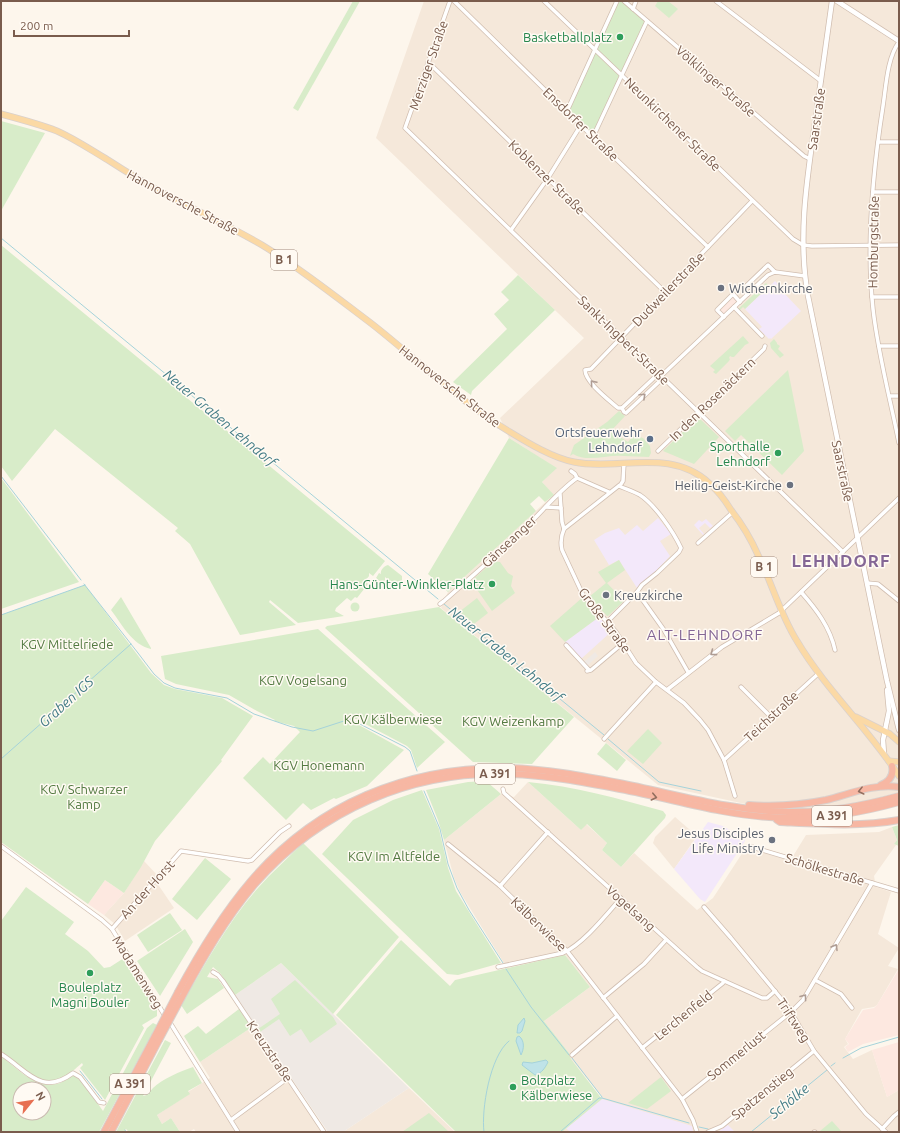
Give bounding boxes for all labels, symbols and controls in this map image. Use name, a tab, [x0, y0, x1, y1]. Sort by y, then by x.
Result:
scale bar	[14, 12, 129, 38]
street label: Merziger Straße	[406, 18, 450, 112]
text: 200 m	[20, 19, 53, 32]
place label: Basketballplatz	[523, 30, 612, 44]
marker: Basketballplatz	[615, 32, 625, 42]
street label: Völklinger Straße	[674, 43, 758, 119]
street label: Neunkirchener Straße	[622, 75, 724, 173]
street label: Ensdorfer Straße	[541, 85, 621, 163]
street label: Saarstraße	[805, 87, 827, 151]
street label: Koblenzer Straße	[506, 137, 588, 217]
street label: Hannoversche Straße	[125, 167, 241, 237]
street label: Homburgstraße	[865, 196, 881, 288]
street label: Dudweilerstraße	[629, 249, 707, 329]
road number: B 1	[271, 250, 297, 270]
place label: Wichernkirche	[729, 281, 813, 295]
marker: Wichernkirche	[716, 283, 726, 293]
street label: Sankt-Ingbert-Straße	[576, 293, 672, 387]
street label: Hannoversche Straße	[397, 342, 503, 430]
street label: In den Rosenäckern	[666, 355, 758, 443]
water label: Neuer Graben Lehndorf	[160, 366, 281, 471]
one-way arrow	[590, 381, 597, 388]
one-way arrow	[638, 394, 646, 401]
place label: Ortsfeuerwehr Lehndorf	[555, 425, 642, 454]
marker: Ortsfeuerwehr Lehndorf	[645, 434, 655, 444]
place label: Sporthalle Lehndorf	[710, 439, 770, 468]
street label: Saarstraße	[830, 439, 856, 503]
marker: Sporthalle Lehndorf	[773, 448, 783, 458]
place label: Heilig-Geist-Kirche	[675, 478, 782, 492]
marker: Heilig-Geist-Kirche	[785, 480, 795, 490]
street label: Gänseanger	[479, 512, 539, 570]
district label: LEHNDORF	[792, 551, 890, 570]
road number: B 1	[751, 557, 777, 577]
place label: Hans-Günter-Winkler-Platz	[330, 577, 484, 591]
marker: Hans-Günter-Winkler-Platz	[487, 579, 497, 589]
street label: Große Straße	[576, 585, 634, 655]
place label: Kreuzkirche	[614, 588, 683, 602]
marker: Kreuzkirche	[601, 590, 611, 600]
water label: Neuer Graben Lehndorf	[446, 603, 568, 706]
district label: ALT-LEHNDORF	[647, 626, 763, 643]
park label: KGV Mittelriede	[21, 637, 113, 651]
one-way arrow	[711, 649, 718, 656]
water label: Graben IGS	[36, 673, 97, 731]
park label: KGV Vogelsang	[259, 673, 347, 687]
street label: Teichstraße	[741, 688, 801, 744]
park label: KGV Kälberwiese	[344, 712, 442, 726]
park label: KGV Weizenkamp	[462, 714, 564, 728]
park label: KGV Honemann	[273, 758, 365, 772]
road number: A 391	[475, 764, 515, 784]
park label: KGV Schwarzer Kamp	[40, 782, 128, 811]
one-way arrow	[857, 786, 864, 795]
one-way arrow	[651, 792, 657, 800]
road number: A 391	[812, 806, 852, 826]
place label: Jesus Disciples Life Ministry	[678, 826, 764, 855]
marker: Jesus Disciples Life Ministry	[767, 835, 777, 845]
park label: KGV Im Altfelde	[348, 849, 440, 863]
street label: Schölkestraße	[784, 850, 866, 888]
street label: An der Horst	[117, 857, 177, 921]
street label: Vogelsang	[604, 882, 658, 934]
street label: Kälberwiese	[509, 894, 569, 954]
street label: Madamenweg	[110, 933, 166, 1011]
one-way arrow	[830, 943, 837, 951]
marker: Bouleplatz Magni Bouler	[85, 968, 95, 978]
place label: Bouleplatz Magni Bouler	[51, 980, 129, 1009]
street label: Lerchenfeld	[651, 988, 715, 1042]
street label: Triftweg	[775, 995, 813, 1045]
one-way arrow	[800, 995, 807, 1002]
street label: Kreuzstraße	[244, 1018, 296, 1084]
street label: Sommerlust	[704, 1027, 768, 1083]
street label: Spatzenstieg	[728, 1064, 796, 1122]
place label: Bolzplatz Kälberwiese	[521, 1073, 592, 1102]
road number: A 391	[110, 1074, 150, 1094]
water label: Schölke	[765, 1080, 812, 1123]
north arrow	[12, 1081, 52, 1121]
marker: Bolzplatz Kälberwiese	[508, 1082, 518, 1092]
text: N	[33, 1089, 48, 1103]

